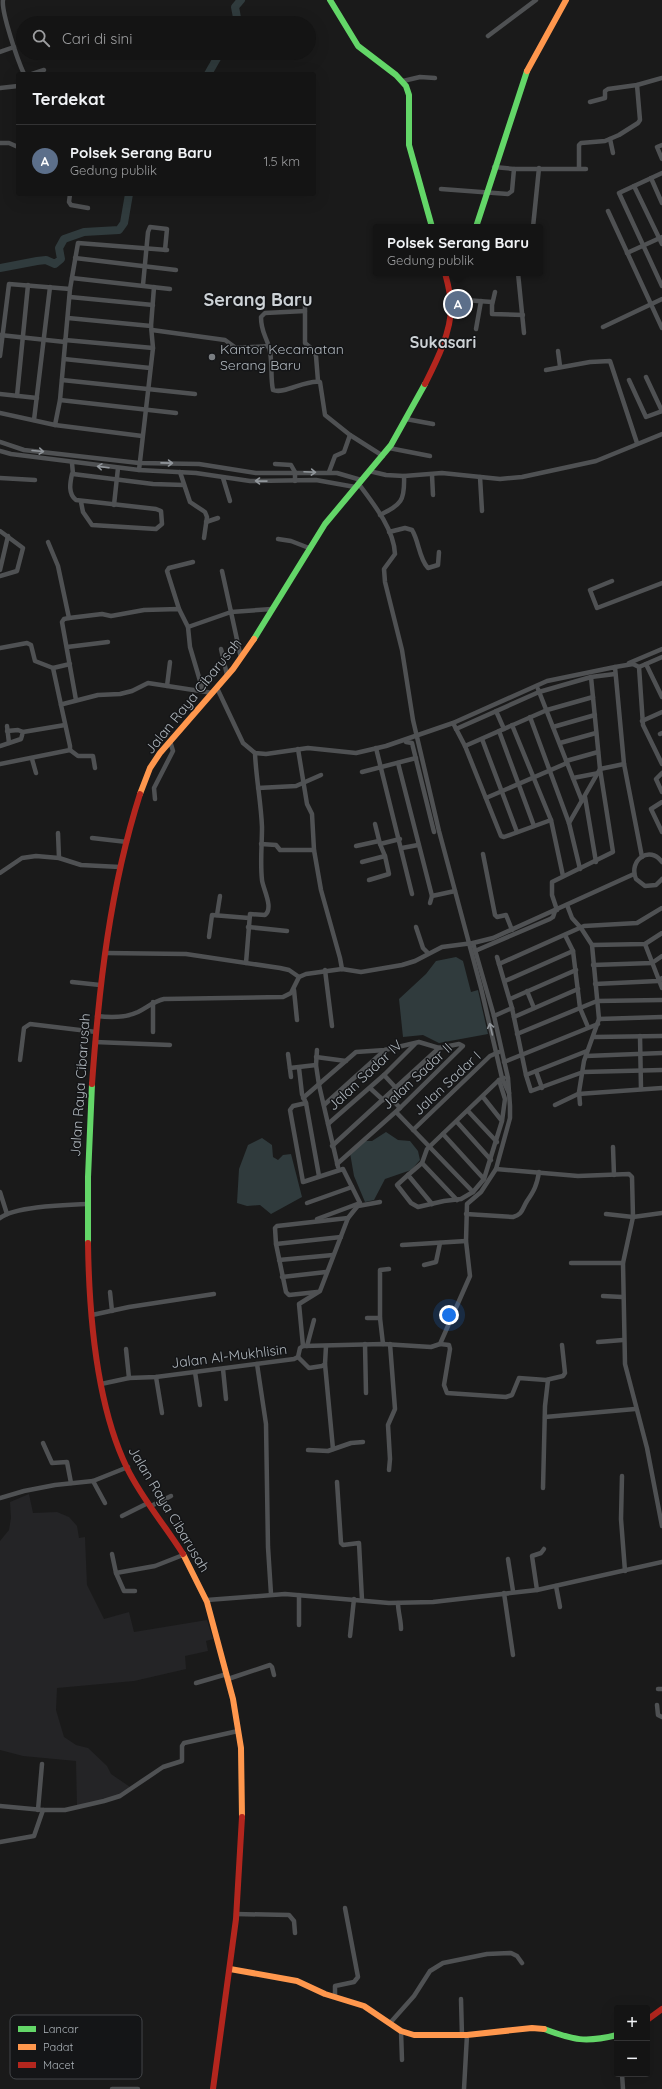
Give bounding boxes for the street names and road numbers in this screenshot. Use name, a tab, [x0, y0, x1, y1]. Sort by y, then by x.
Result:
street label: Jalan Raya Cibarusah	[141, 634, 245, 758]
street label: Jalan Raya Cibarusah	[66, 1013, 94, 1157]
street label: Jalan Sadar IV	[324, 1036, 406, 1114]
street label: Jalan Sadar II	[378, 1039, 456, 1113]
street label: Jalan Sadar I	[410, 1047, 484, 1119]
street label: Jalan Al-Mukhlisin	[170, 1340, 288, 1372]
street label: Jalan Raya Cibarusah	[124, 1443, 214, 1575]

